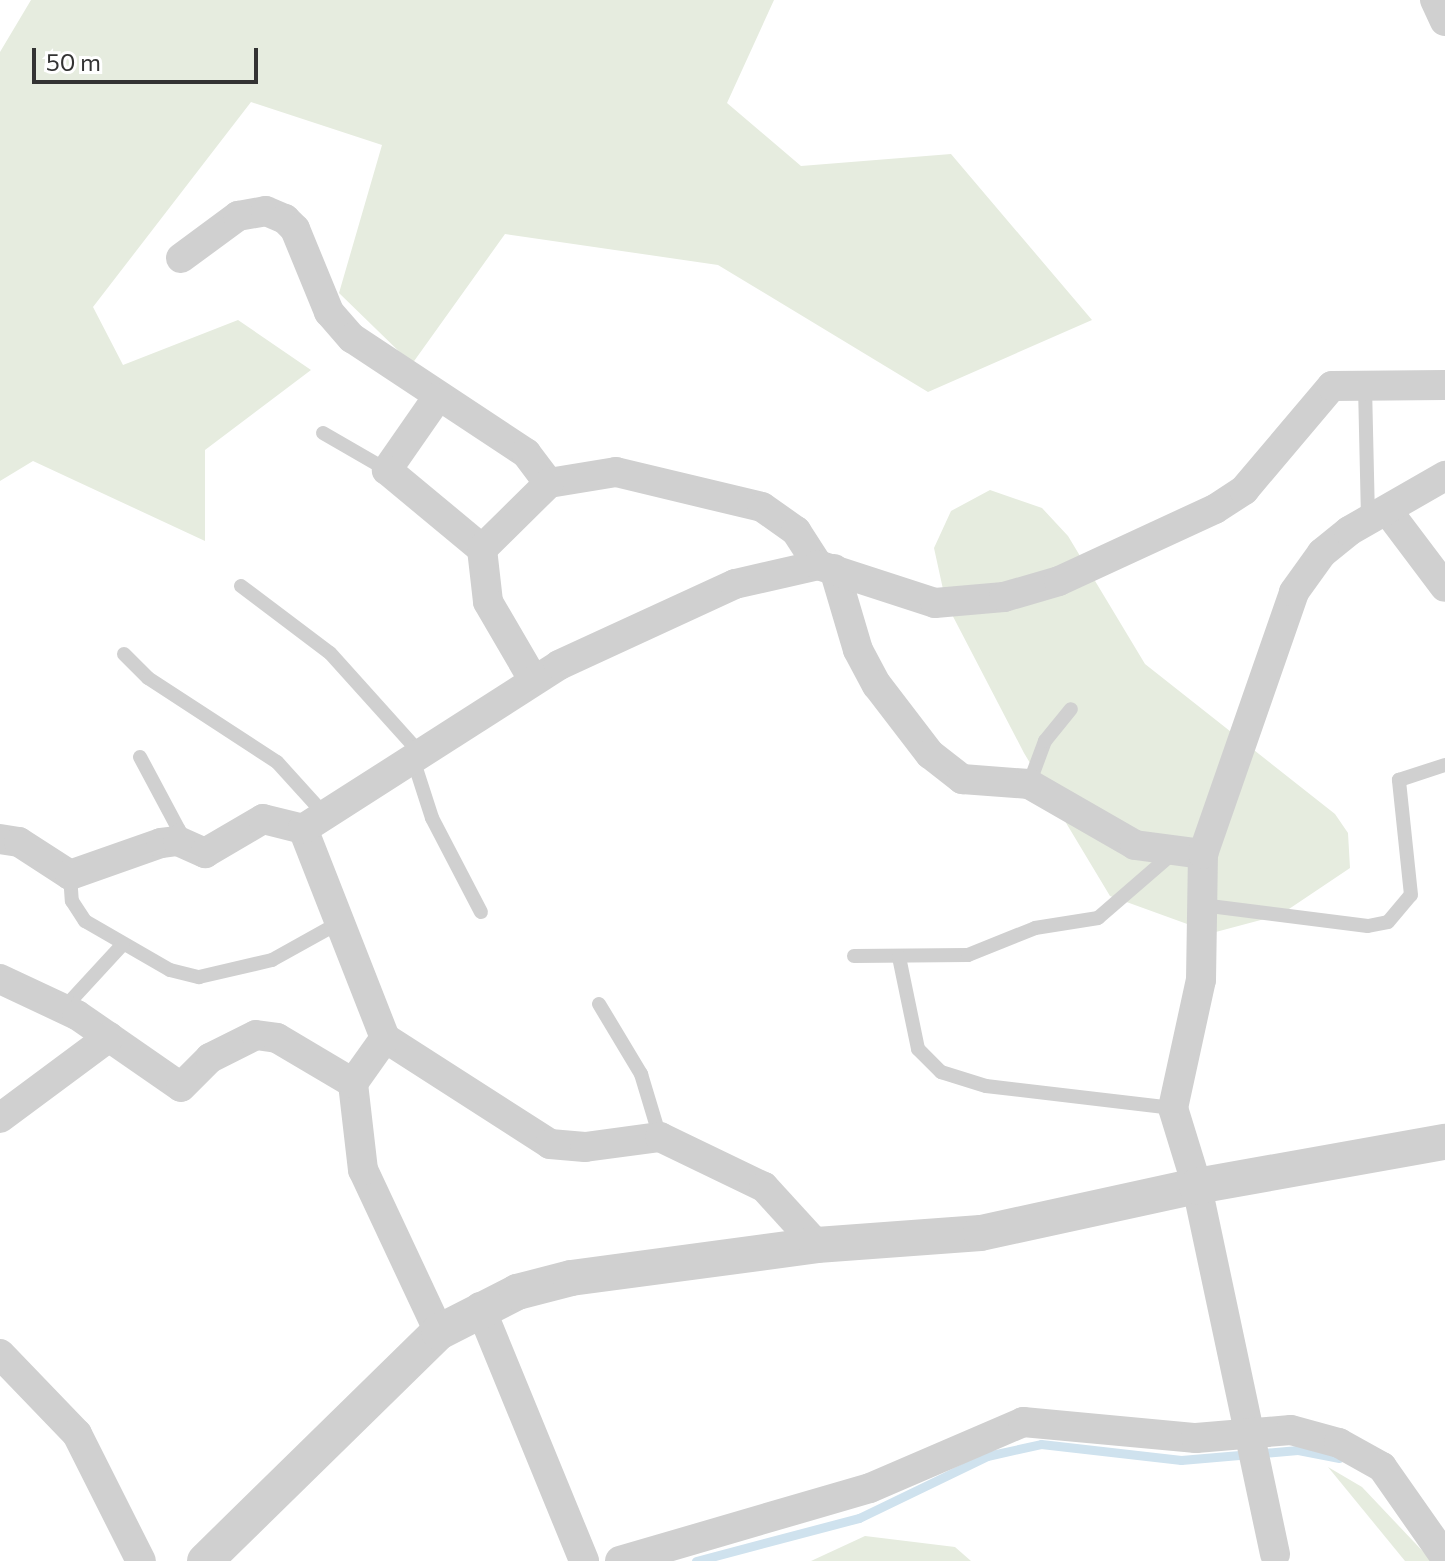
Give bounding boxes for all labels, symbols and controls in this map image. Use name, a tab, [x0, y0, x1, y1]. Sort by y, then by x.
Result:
scale bar	[36, 32, 262, 82]
text: 50 m	[46, 47, 101, 76]

